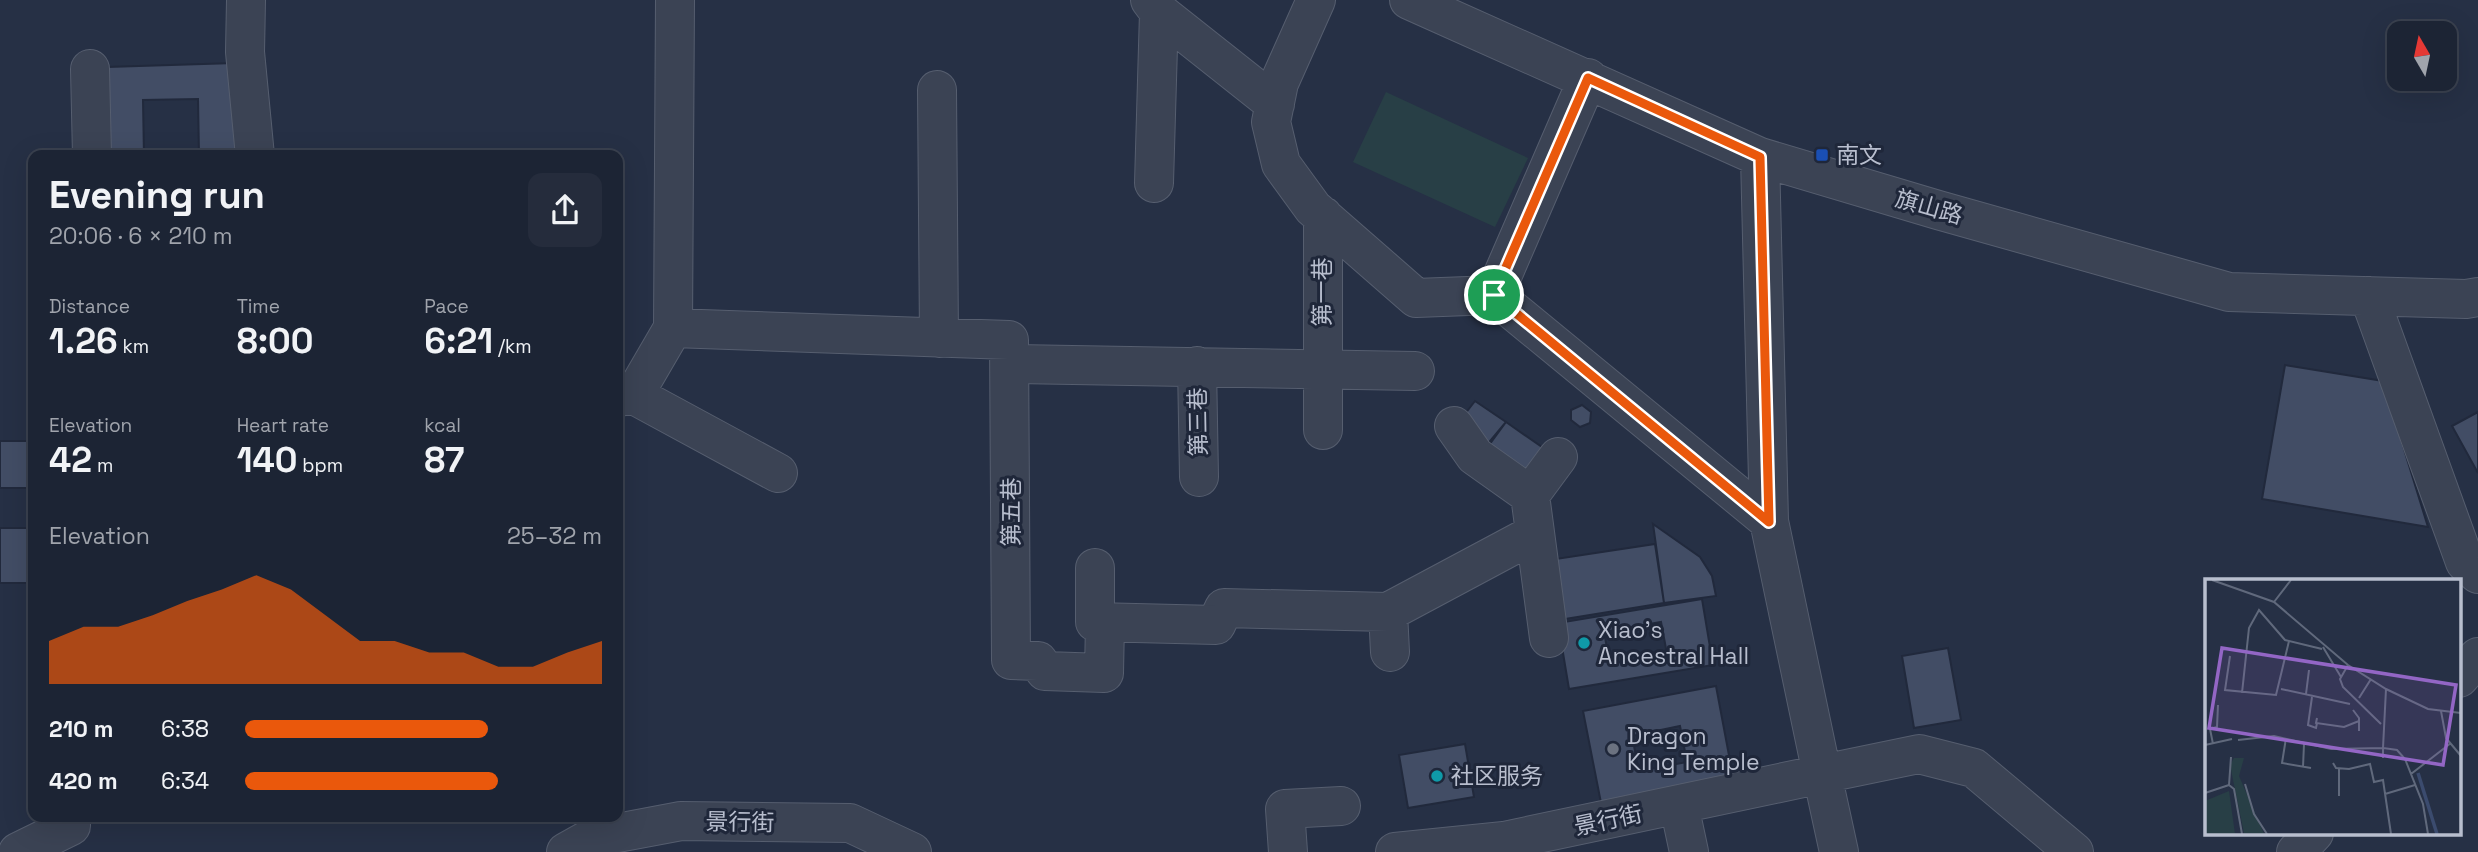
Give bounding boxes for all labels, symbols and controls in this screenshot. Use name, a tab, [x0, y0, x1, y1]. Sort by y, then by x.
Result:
north arrow	[2387, 21, 2457, 91]
map controls	[2387, 21, 2457, 91]
place label: 南文	[1836, 140, 1882, 170]
marker: 南文	[1814, 147, 1830, 163]
text: Evening run	[49, 171, 265, 219]
button: share	[528, 173, 602, 247]
street label: 旗山路	[1892, 183, 1966, 231]
text: 20:06 · 6 × 210 m	[49, 221, 232, 251]
street label: 笰一巷	[1307, 258, 1337, 327]
pin	[1464, 265, 1524, 325]
icon: arrive	[1475, 276, 1513, 314]
text: Distance	[49, 294, 130, 319]
text: Time	[237, 294, 280, 319]
text: Pace	[424, 294, 469, 319]
text: 1.26	[49, 319, 118, 363]
text: 8:00	[237, 319, 313, 363]
text: 6:21	[424, 319, 493, 363]
text: km	[118, 334, 149, 359]
text: /km	[493, 334, 531, 359]
street label: 笰三巷	[1182, 387, 1214, 457]
text: Elevation	[49, 413, 132, 438]
text: Heart rate	[237, 413, 329, 438]
text: kcal	[424, 413, 461, 438]
text: 42	[49, 438, 92, 482]
text: 140	[237, 438, 297, 482]
text: 87	[424, 438, 464, 482]
text: m	[92, 453, 113, 478]
text: bpm	[297, 453, 343, 478]
street label: 笰五巷	[996, 478, 1026, 547]
text: Elevation	[49, 521, 150, 551]
text: 25–32 m	[507, 521, 602, 551]
inset map	[2205, 579, 2460, 834]
place label: Xiao's Ancestral Hall	[1598, 615, 1749, 671]
marker: Xiao's Ancestral Hall	[1576, 635, 1592, 651]
text: 210 m	[49, 714, 113, 744]
text: 6:38	[161, 714, 209, 744]
place label: Dragon King Temple	[1627, 721, 1760, 777]
marker: Dragon King Temple	[1605, 741, 1621, 757]
place label: 社区服务	[1451, 761, 1543, 791]
text: 420 m	[49, 766, 118, 796]
text: 6:34	[161, 766, 209, 796]
marker: 社区服务	[1429, 768, 1445, 784]
street label: 景行街	[1571, 798, 1645, 842]
street label: 景行街	[705, 806, 775, 838]

